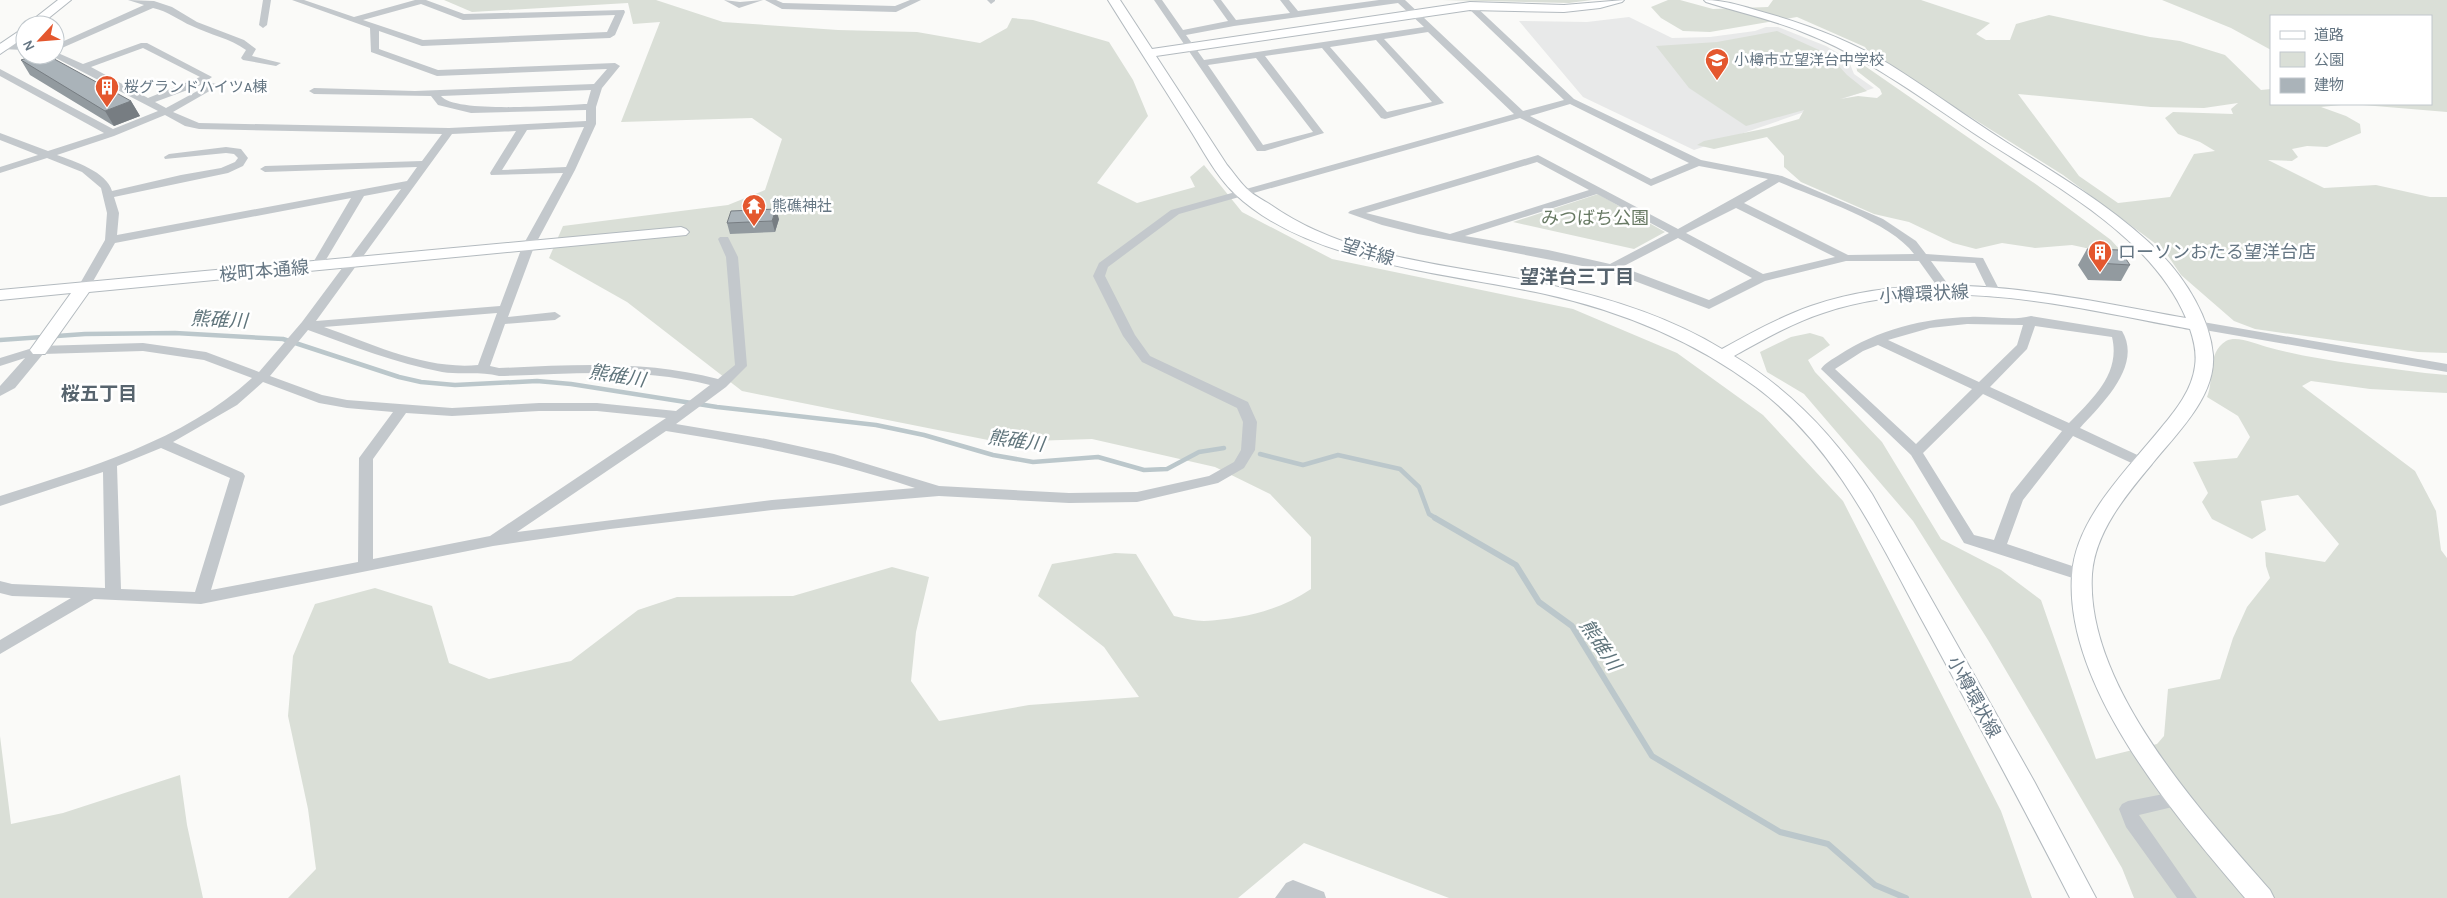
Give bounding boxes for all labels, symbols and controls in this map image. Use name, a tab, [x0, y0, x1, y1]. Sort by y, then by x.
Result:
north arrow	[15, 15, 65, 65]
legend	[2270, 15, 2432, 105]
text: 道路	[2314, 26, 2344, 44]
text: N	[19, 37, 39, 54]
school or university icon: 小樽市立望洋台中学校	[1704, 47, 1730, 81]
place label: 小樽市立望洋台中学校	[1734, 51, 1884, 69]
text: 公園	[2314, 51, 2344, 69]
building icon: 桜グランドハイツA棟	[94, 74, 120, 108]
text: 建物	[2314, 76, 2344, 94]
place label: 桜グランドハイツA棟	[124, 78, 267, 96]
temple icon: 熊礁神社	[741, 193, 767, 227]
place label: 熊礁神社	[772, 197, 832, 215]
park label: みつばち公園	[1541, 207, 1649, 229]
street label: 望洋線	[1339, 234, 1397, 270]
building icon: ローソンおたる望洋台店	[2087, 239, 2113, 273]
place label: ローソンおたる望洋台店	[2118, 241, 2316, 263]
street label: 桜町本通線	[218, 256, 310, 286]
district label: 望洋台三丁目	[1520, 266, 1634, 288]
street label: 小樽環状線	[1878, 281, 1970, 307]
water label: 熊碓川	[190, 308, 250, 333]
water label: 熊碓川	[587, 361, 649, 392]
district label: 桜五丁目	[61, 383, 137, 405]
water label: 熊碓川	[986, 426, 1048, 456]
water label: 熊碓川	[1575, 615, 1626, 676]
street label: 小樽環状線	[1943, 652, 2005, 742]

